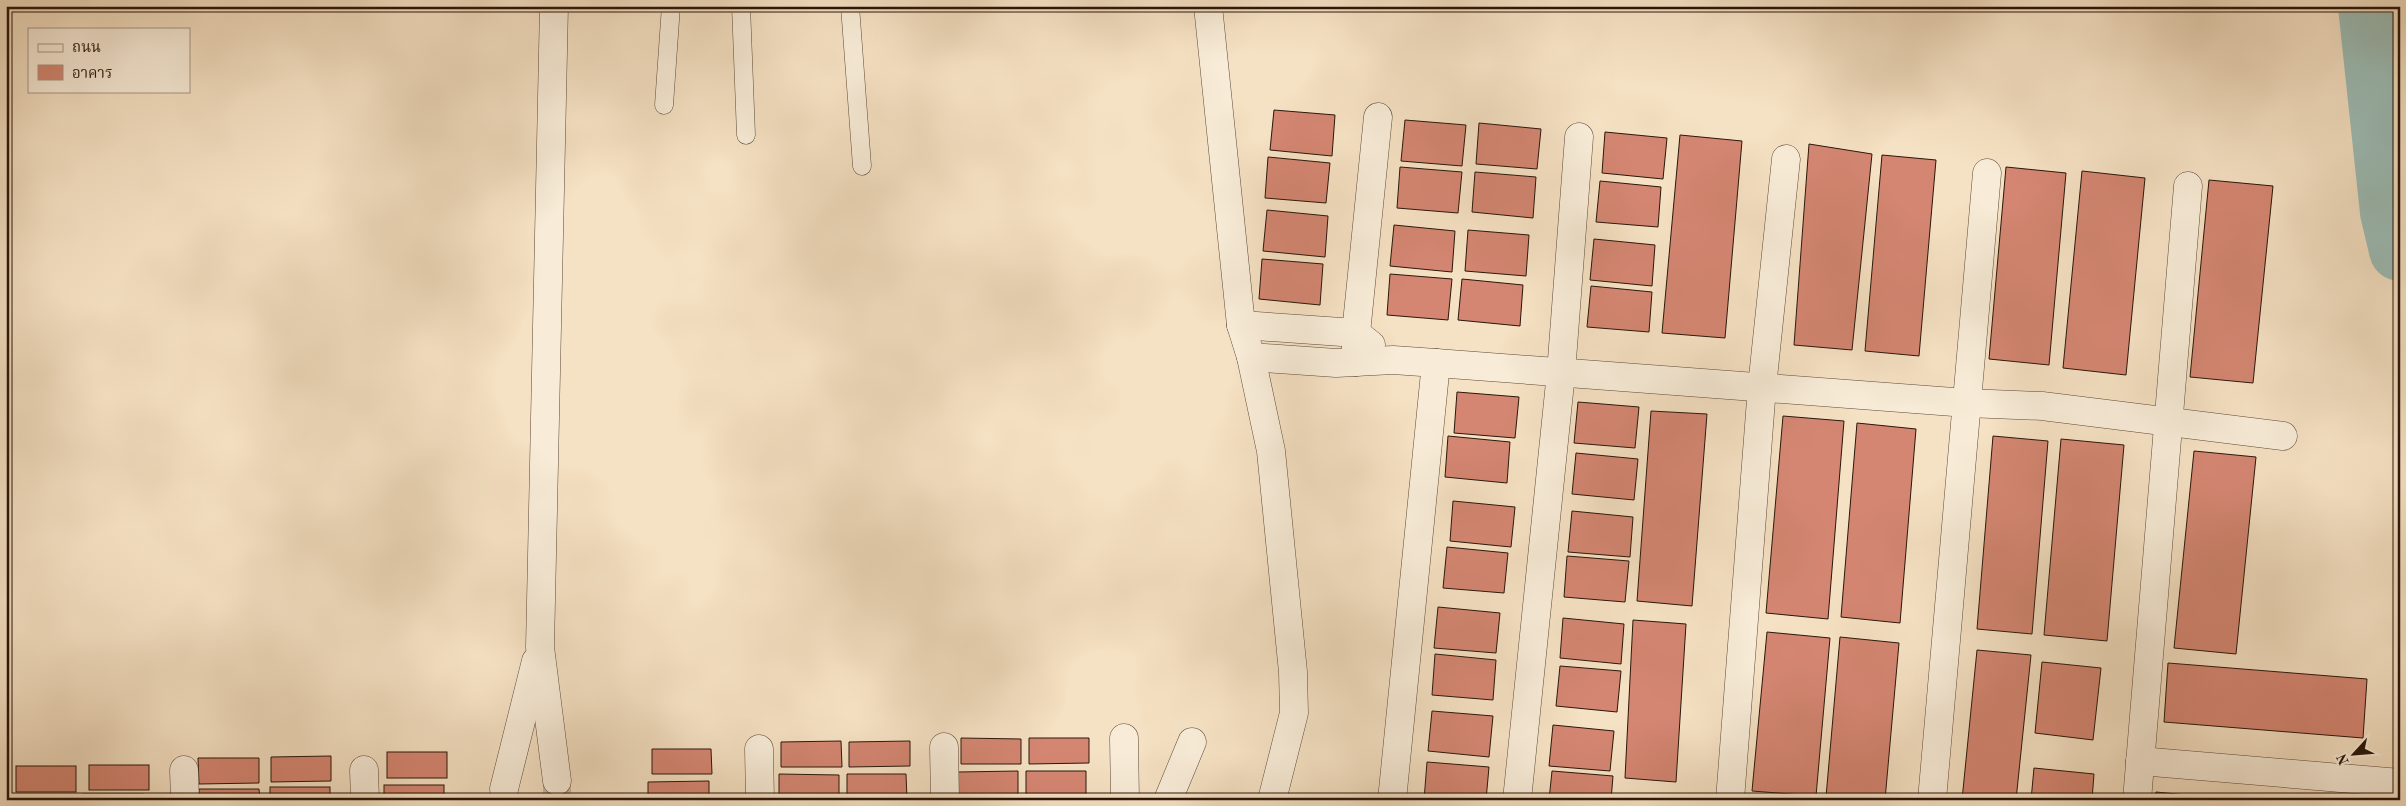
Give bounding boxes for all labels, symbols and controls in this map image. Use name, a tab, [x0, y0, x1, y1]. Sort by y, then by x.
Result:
legend	[28, 28, 190, 92]
text: ถนน	[72, 41, 101, 56]
text: อาคาร	[72, 67, 112, 82]
north arrow	[2328, 728, 2378, 778]
text: N	[2334, 751, 2352, 767]

